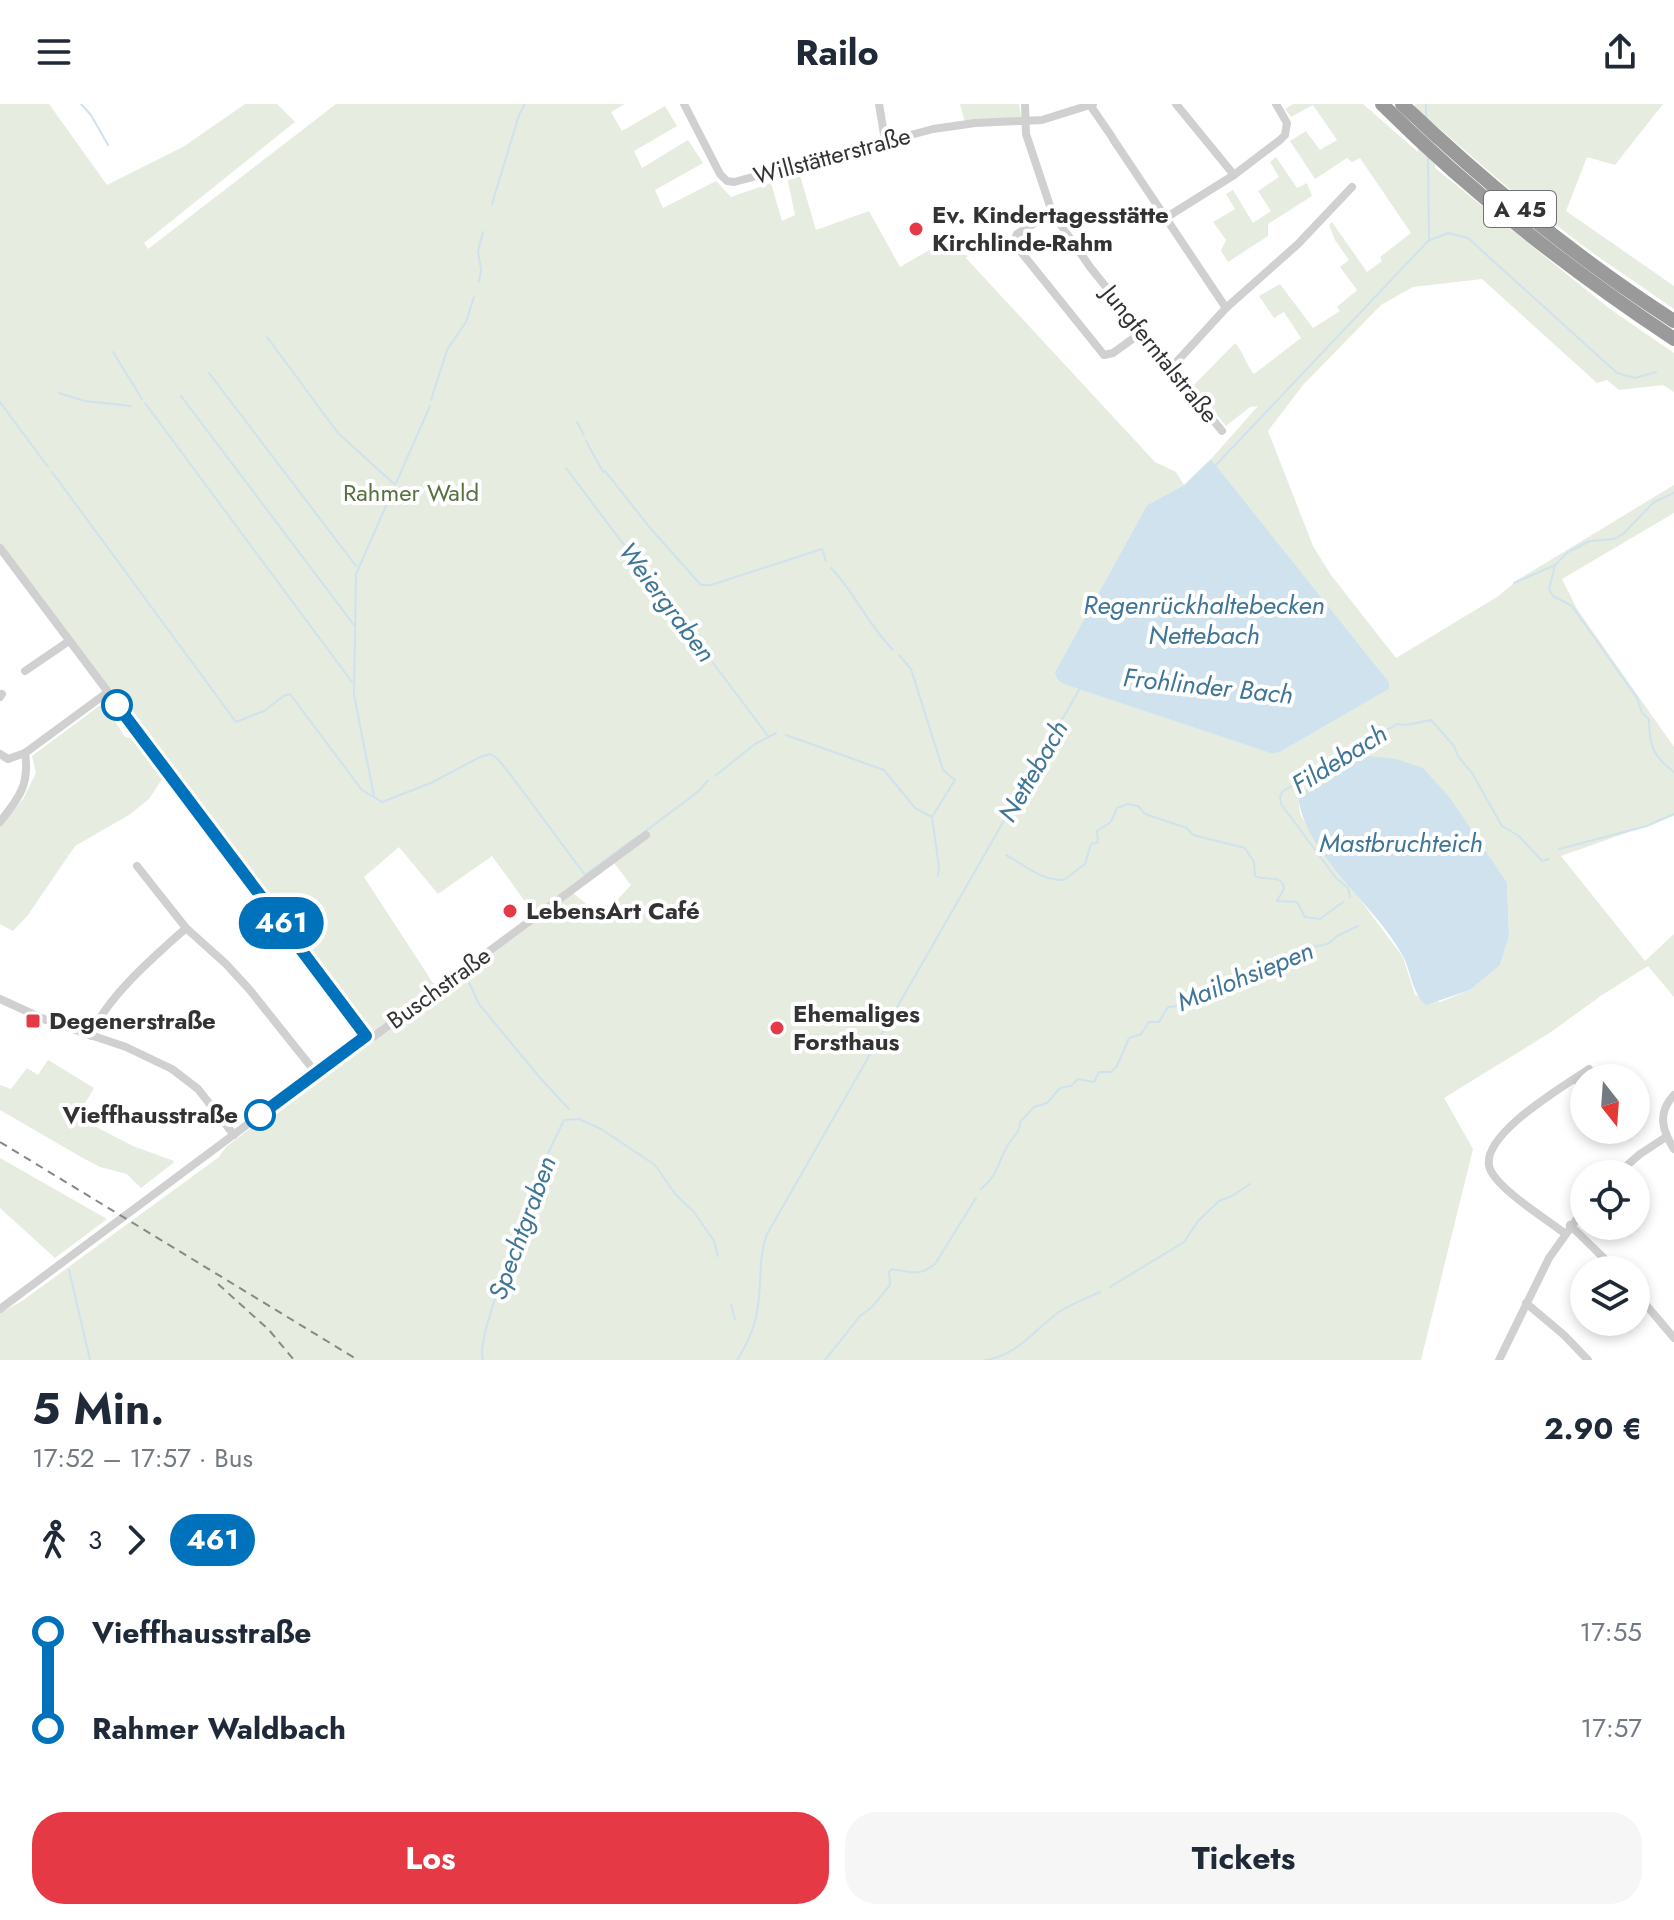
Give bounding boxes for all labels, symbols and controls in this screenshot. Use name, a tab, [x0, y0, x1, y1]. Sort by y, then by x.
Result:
text: Railo	[795, 26, 879, 78]
icon: menu	[32, 30, 76, 74]
icon: share	[1598, 30, 1642, 74]
street label: Willstätterstraße	[749, 118, 914, 193]
road number: A 45	[1484, 191, 1556, 227]
place label: Ev. Kindertagesstätte Kirchlinde-Rahm	[932, 197, 1169, 260]
marker: Ev. Kindertagesstätte Kirchlinde-Rahm	[907, 220, 925, 238]
street label: Jungferntalstraße	[1092, 275, 1227, 430]
park label: Rahmer Wald	[343, 475, 479, 510]
water label: Weiergraben	[609, 534, 725, 670]
water label: Regenrückhaltebecken Nettebach	[1083, 586, 1325, 654]
water label: Frohlinder Bach	[1121, 658, 1295, 714]
unlabelled marker	[102, 690, 132, 720]
water label: Nettebach	[989, 713, 1077, 829]
water label: Fildebach	[1284, 715, 1394, 803]
water label: Mastbruchteich	[1319, 824, 1483, 862]
place label: LebensArt Café	[526, 893, 700, 928]
line badge: 461	[235, 897, 327, 949]
text: 461	[255, 902, 307, 943]
marker: LebensArt Café	[501, 902, 519, 920]
water label: Mailohsiepen	[1171, 931, 1319, 1021]
street label: Buschstraße	[380, 938, 498, 1037]
place label: Ehemaliges Forsthaus	[793, 996, 920, 1059]
place label: Degenerstraße	[49, 1003, 216, 1038]
marker: Degenerstraße	[24, 1012, 42, 1030]
marker: Ehemaliges Forsthaus	[768, 1019, 786, 1037]
north arrow	[1570, 1064, 1650, 1144]
map controls	[1570, 1064, 1650, 1336]
place label: Vieffhausstraße	[62, 1097, 238, 1132]
marker: Vieffhausstraße	[245, 1100, 275, 1130]
water label: Spechtgraben	[478, 1151, 566, 1305]
button: locate	[1570, 1160, 1650, 1240]
button: layers	[1570, 1256, 1650, 1336]
text: 5 Min.	[32, 1377, 164, 1441]
text: 2.90 €	[1544, 1407, 1642, 1450]
text: 17:52 – 17:57 · Bus	[32, 1439, 253, 1477]
icon: walk	[32, 1518, 76, 1562]
icon: forward	[114, 1518, 158, 1562]
text: 461	[186, 1519, 239, 1560]
text: 3	[88, 1521, 102, 1559]
text: Vieffhausstraße	[92, 1611, 311, 1654]
text: 17:55	[1580, 1613, 1642, 1651]
text: Rahmer Waldbach	[92, 1707, 346, 1750]
text: 17:57	[1581, 1709, 1642, 1747]
button: Los	[32, 1812, 829, 1904]
button: Tickets	[845, 1812, 1642, 1904]

